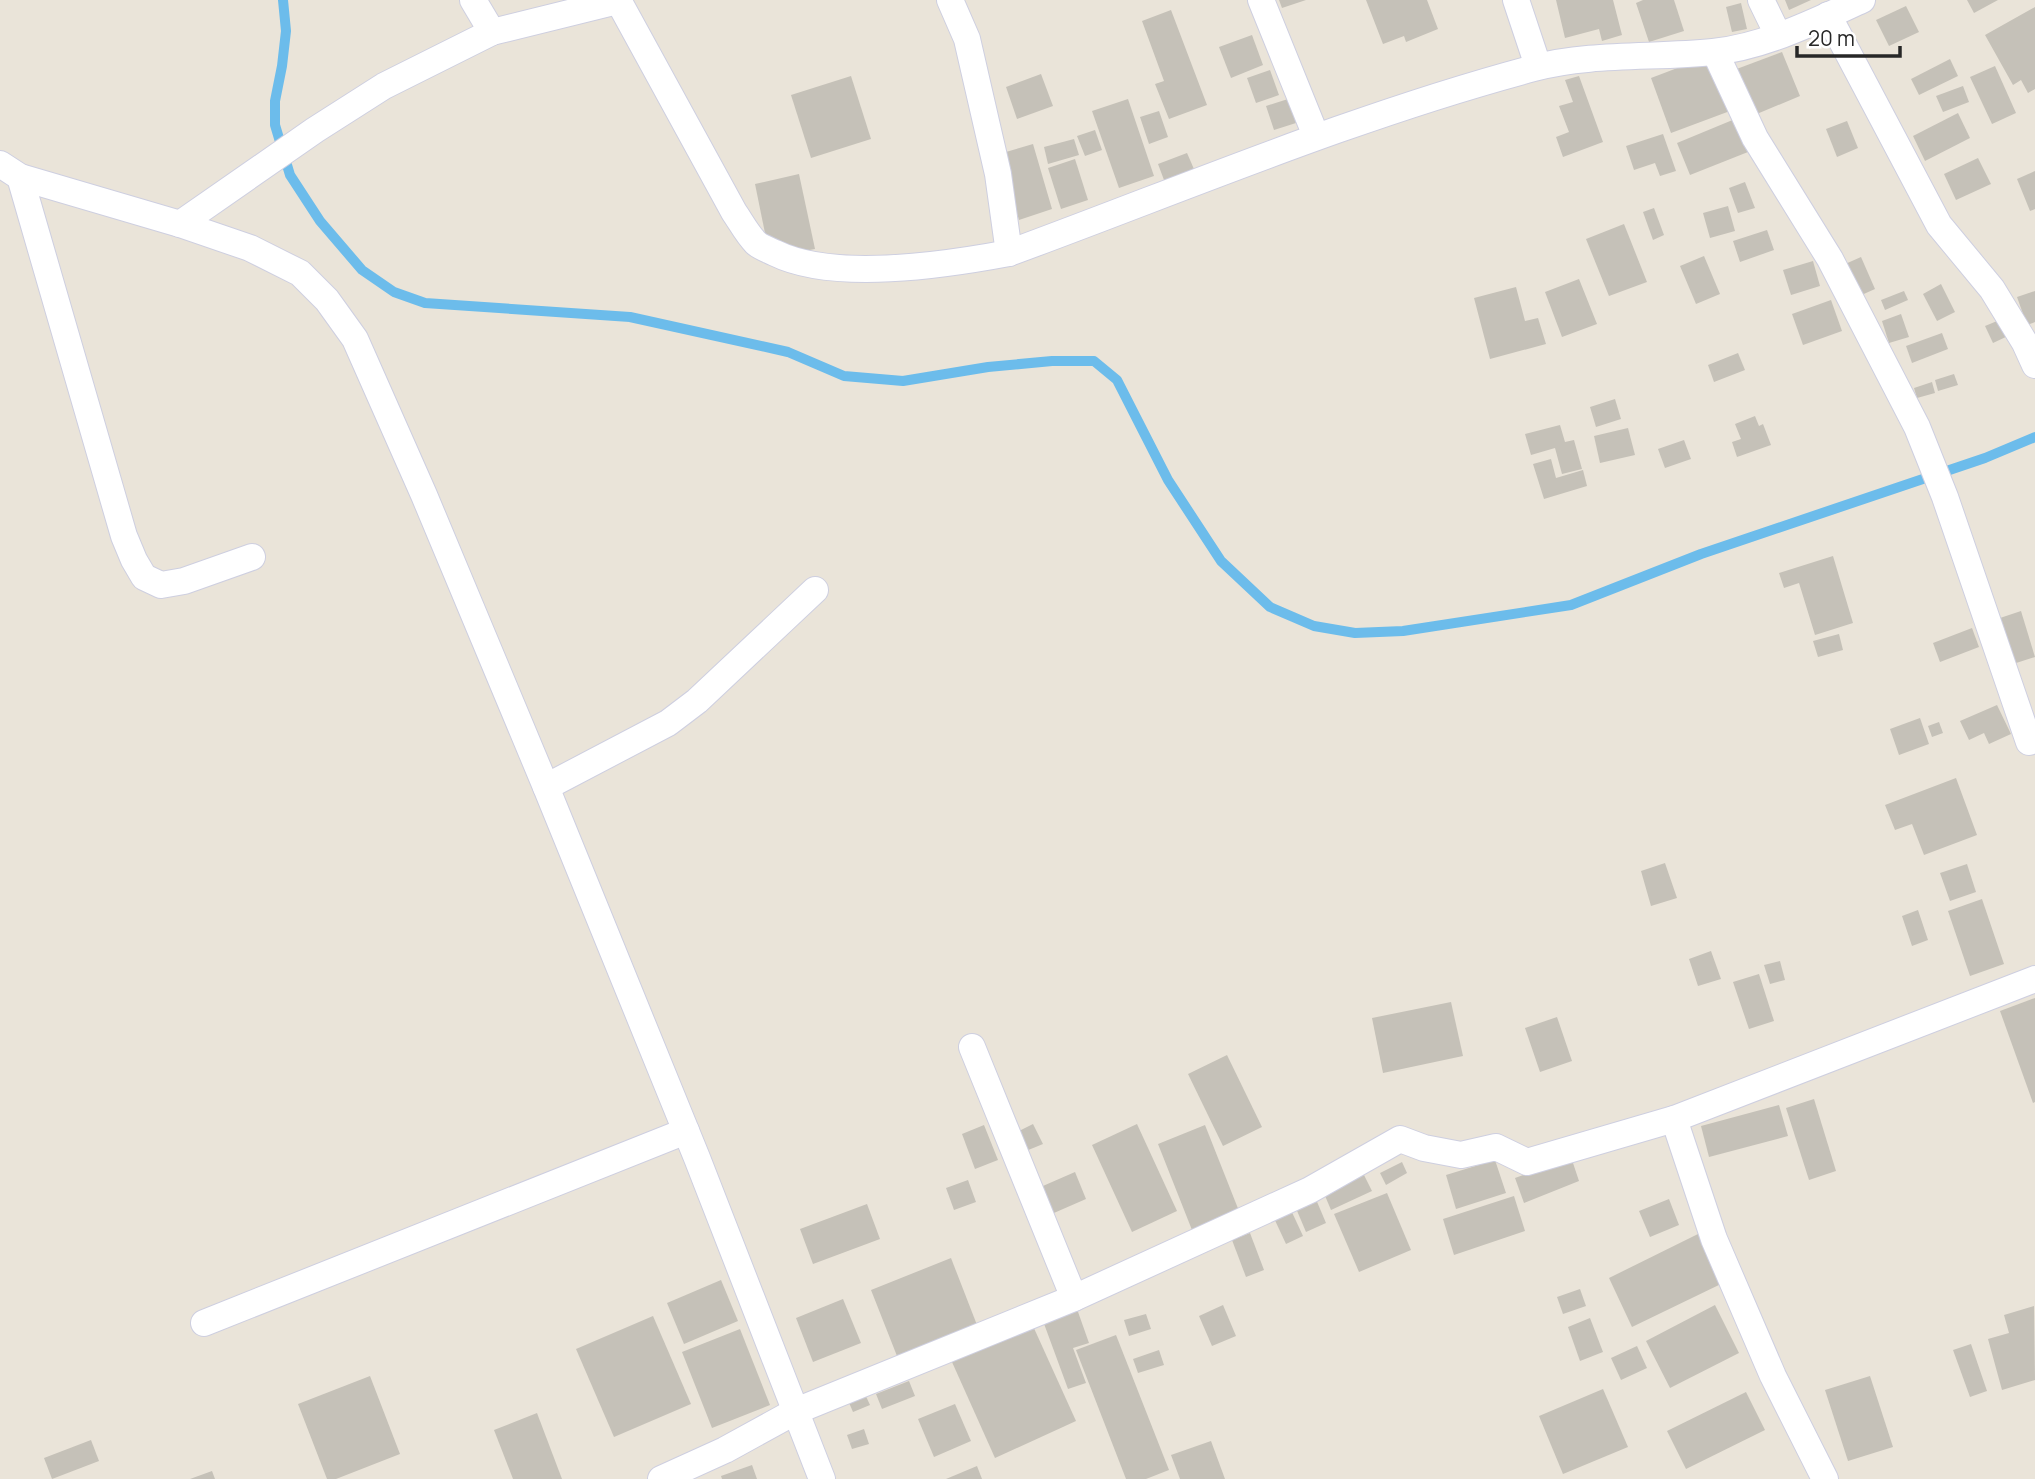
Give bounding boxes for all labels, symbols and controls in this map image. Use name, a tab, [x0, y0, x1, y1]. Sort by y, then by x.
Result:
scale bar	[1797, 14, 1900, 58]
text: 20 m	[1808, 24, 1855, 52]

